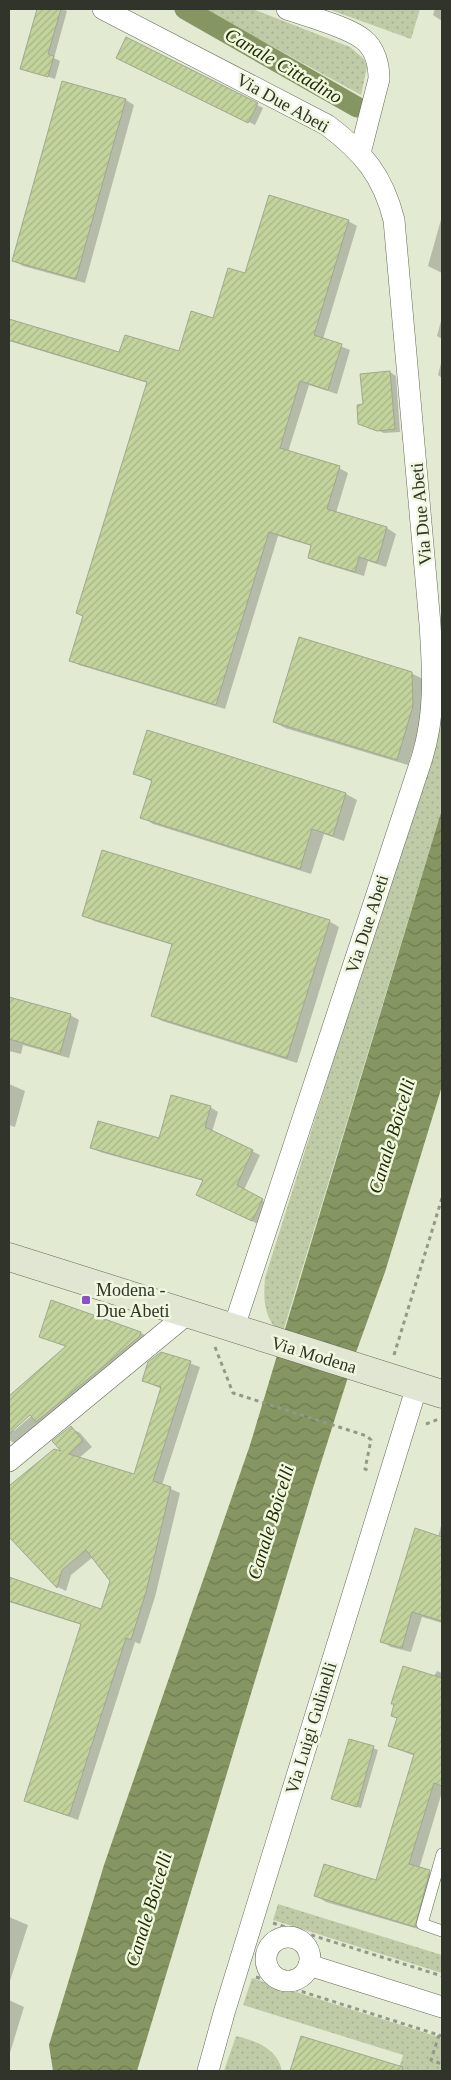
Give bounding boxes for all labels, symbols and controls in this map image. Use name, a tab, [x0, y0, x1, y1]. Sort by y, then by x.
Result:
water label: Canale Cittadino	[222, 23, 346, 107]
street label: Via Due Abeti	[233, 69, 333, 137]
street label: Via Due Abeti	[407, 462, 435, 566]
street label: Via Due Abeti	[342, 872, 392, 976]
water label: Canale Boicelli	[364, 1076, 419, 1196]
place label: Modena - Due Abeti	[96, 1280, 170, 1321]
marker: Modena - Due Abeti	[80, 1294, 92, 1306]
street label: Via Modena	[269, 1333, 359, 1377]
water label: Canale Boicelli	[243, 1462, 298, 1582]
street label: Via Luigi Gulinelli	[281, 1660, 341, 1796]
water label: Canale Boicelli	[121, 1849, 176, 1969]

